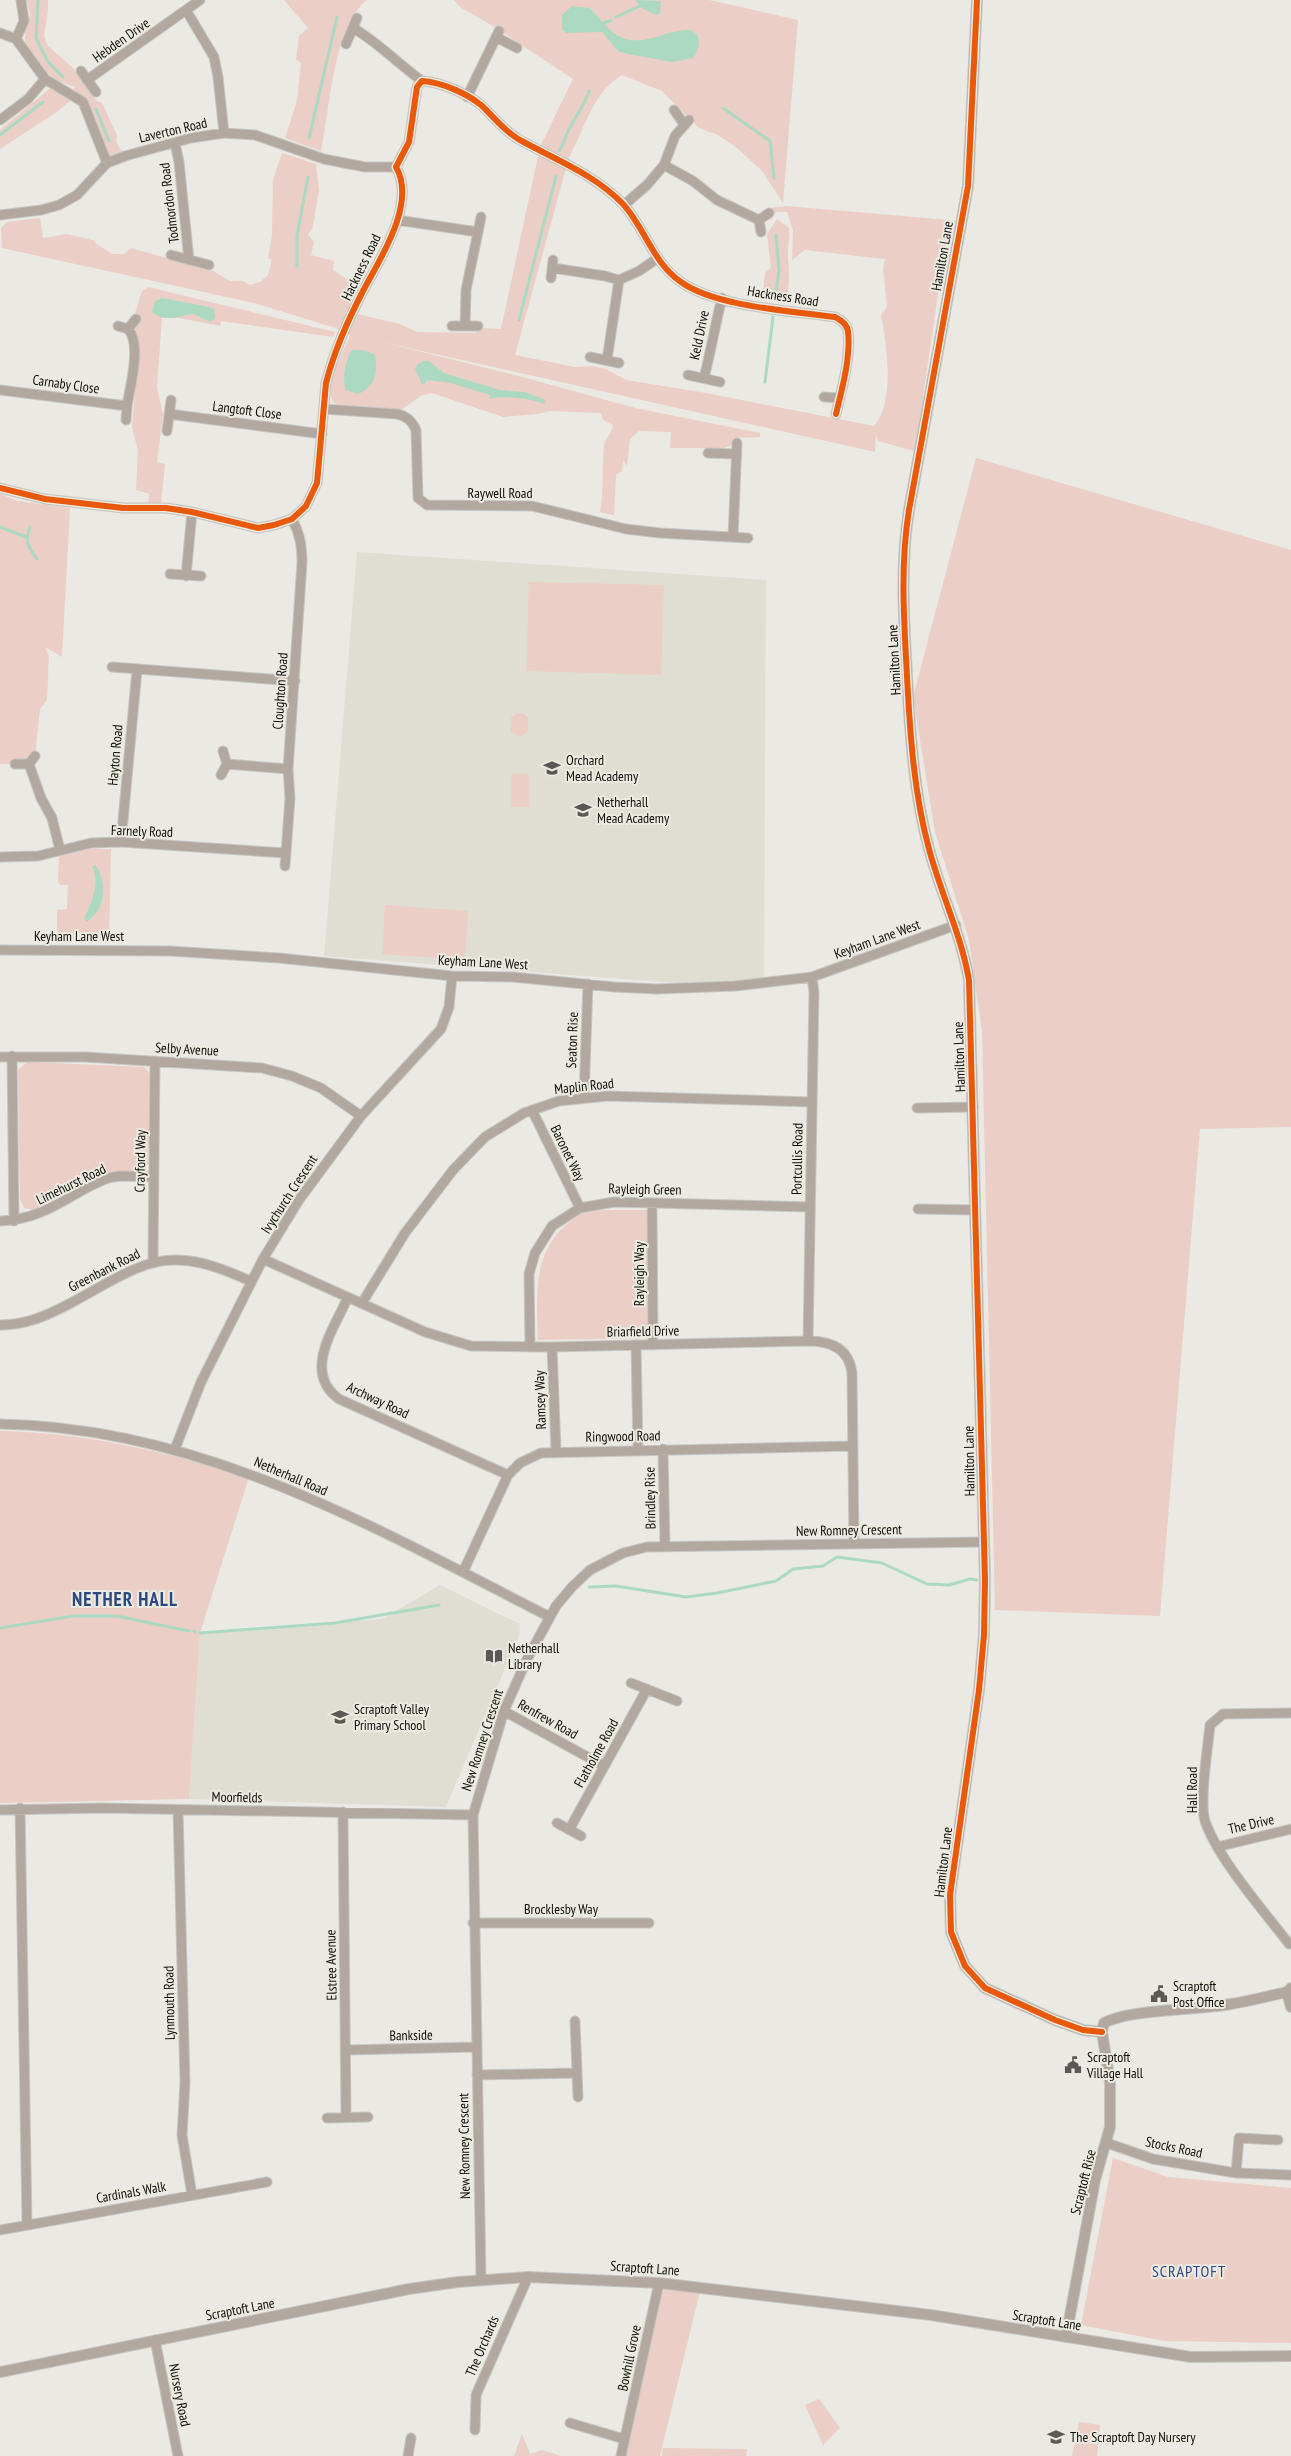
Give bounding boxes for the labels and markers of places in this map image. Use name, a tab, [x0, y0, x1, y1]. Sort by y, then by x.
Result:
place label: Orchard Mead Academy	[566, 751, 639, 785]
school or university icon: Orchard Mead Academy	[542, 758, 562, 778]
place label: Netherhall Mead Academy	[597, 793, 670, 827]
school or university icon: Netherhall Mead Academy	[573, 800, 593, 820]
place label: Netherhall Library	[508, 1639, 560, 1673]
library icon: Netherhall Library	[484, 1646, 504, 1666]
place label: Scraptoft Valley Primary School	[354, 1700, 430, 1734]
school or university icon: Scraptoft Valley Primary School	[330, 1707, 350, 1727]
place label: Scraptoft Post Office	[1173, 1977, 1225, 2011]
public building icon: Scraptoft Post Office	[1149, 1984, 1169, 2004]
place label: Scraptoft Village Hall	[1086, 2048, 1144, 2082]
public building icon: Scraptoft Village Hall	[1063, 2055, 1083, 2075]
school or university icon: The Scraptoft Day Nursery	[1046, 2427, 1066, 2447]
place label: The Scraptoft Day Nursery	[1070, 2428, 1196, 2446]

